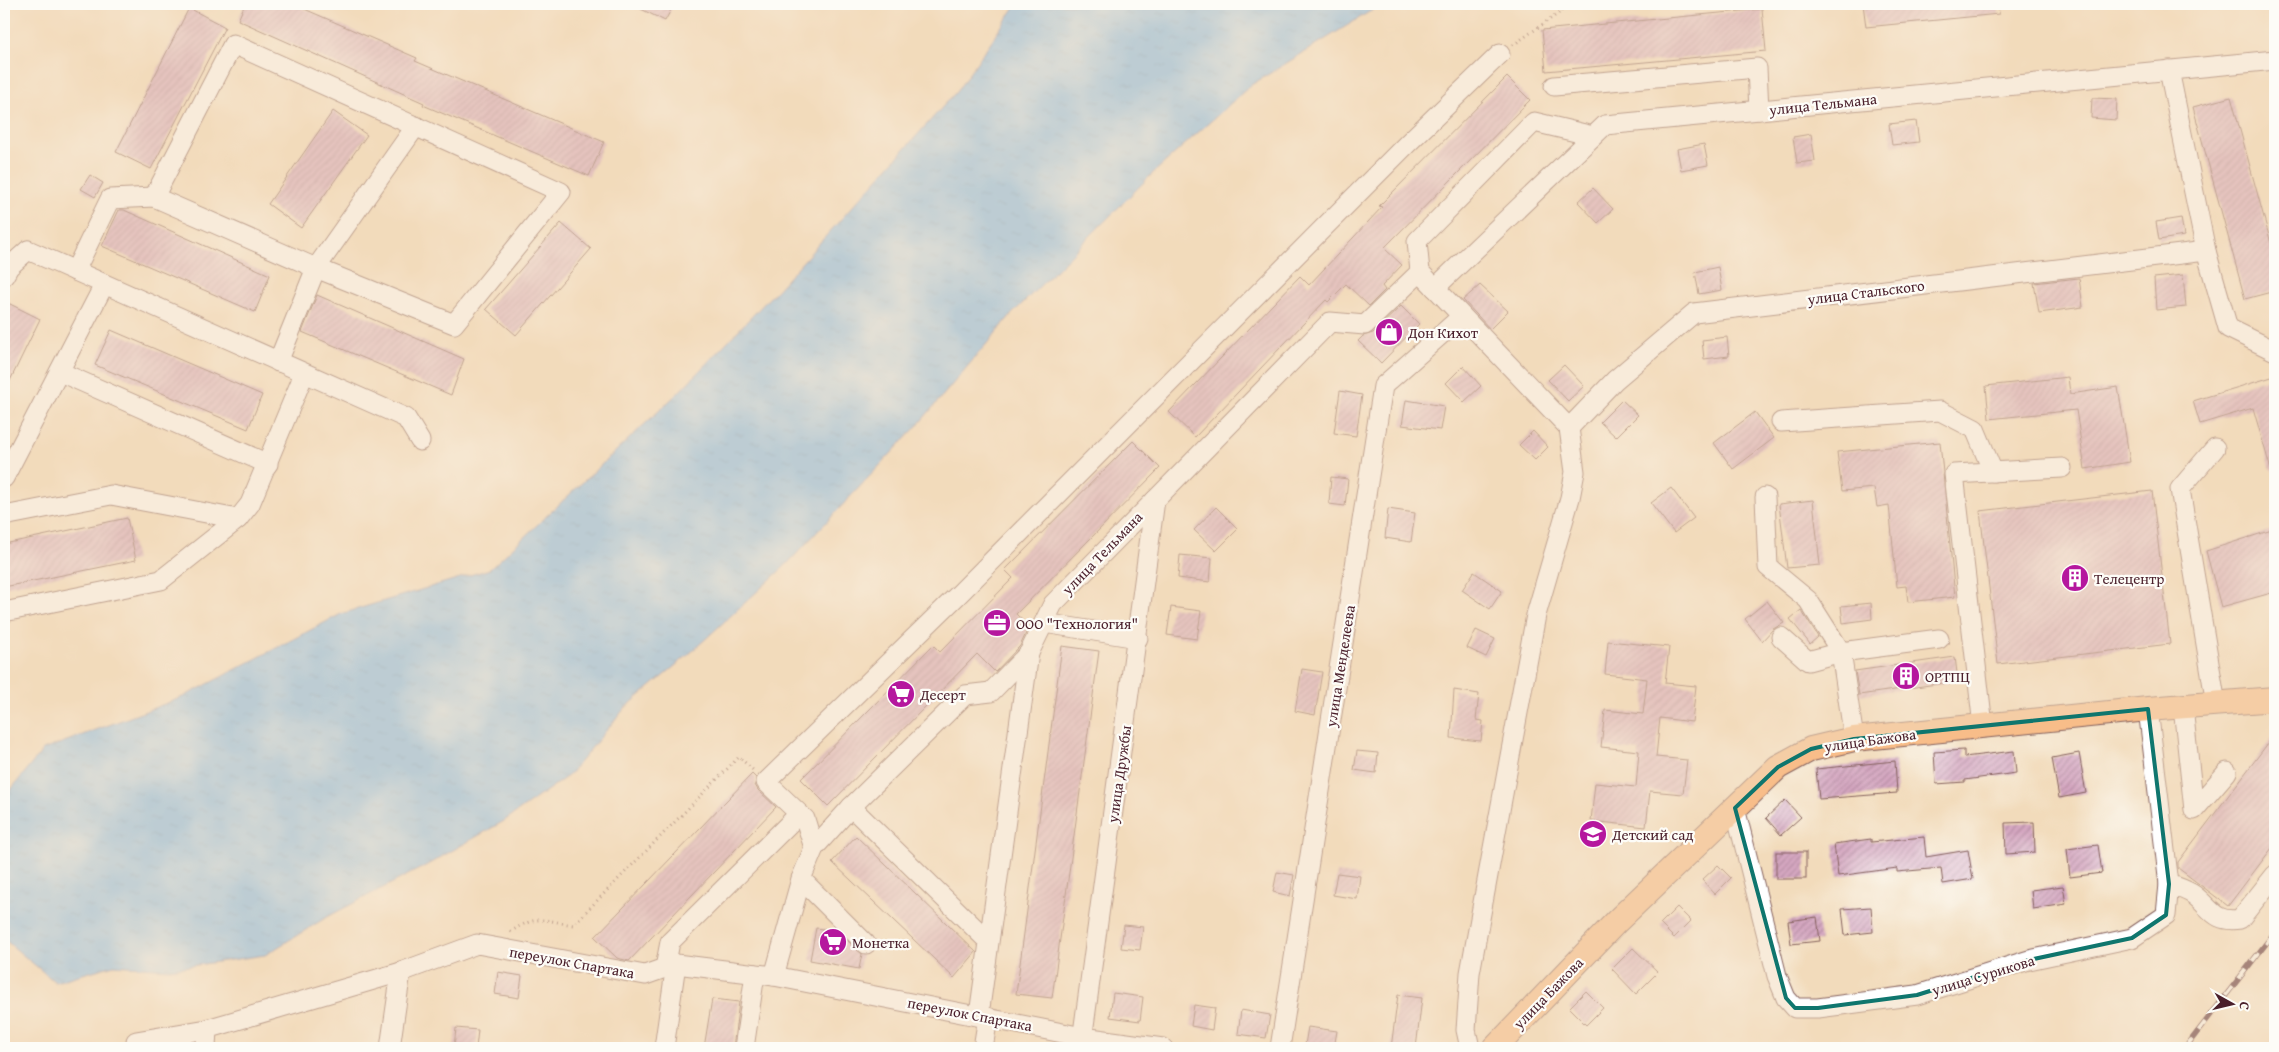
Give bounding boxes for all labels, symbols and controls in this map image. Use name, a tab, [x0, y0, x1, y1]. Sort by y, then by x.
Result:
street label: улица Тельмана	[1767, 88, 1879, 120]
street label: улица Стальского	[1805, 274, 1926, 310]
shop icon: Дон Кихот	[1374, 317, 1404, 347]
place label: Дон Кихот	[1407, 322, 1479, 343]
street label: улица Тельмана	[1056, 506, 1148, 600]
building icon: Телецентр	[2060, 563, 2090, 593]
place label: Телецентр	[2094, 568, 2164, 589]
street label: улица Менделеева	[1320, 603, 1360, 730]
office icon: ООО "Технология"	[982, 608, 1012, 638]
place label: ООО "Технология"	[1016, 613, 1138, 634]
building icon: ОРТПЦ	[1891, 661, 1921, 691]
place label: ОРТПЦ	[1925, 666, 1970, 687]
supermarket icon: Десерт	[886, 679, 916, 709]
place label: Десерт	[919, 684, 966, 705]
street label: улица Дружбы	[1102, 723, 1136, 825]
street label: улица Бажова	[1822, 723, 1918, 757]
school or university icon: Детский сад	[1578, 819, 1608, 849]
place label: Детский сад	[1611, 824, 1693, 845]
supermarket icon: Монетка	[818, 927, 848, 957]
place label: Монетка	[852, 932, 910, 953]
street label: переулок Спартака	[508, 941, 637, 983]
street label: улица Сурикова	[1928, 949, 2038, 1001]
street label: улица Бажова	[1508, 952, 1588, 1034]
north arrow	[2206, 980, 2256, 1030]
street label: переулок Спартака	[906, 992, 1035, 1037]
text: С	[2234, 1000, 2255, 1011]

